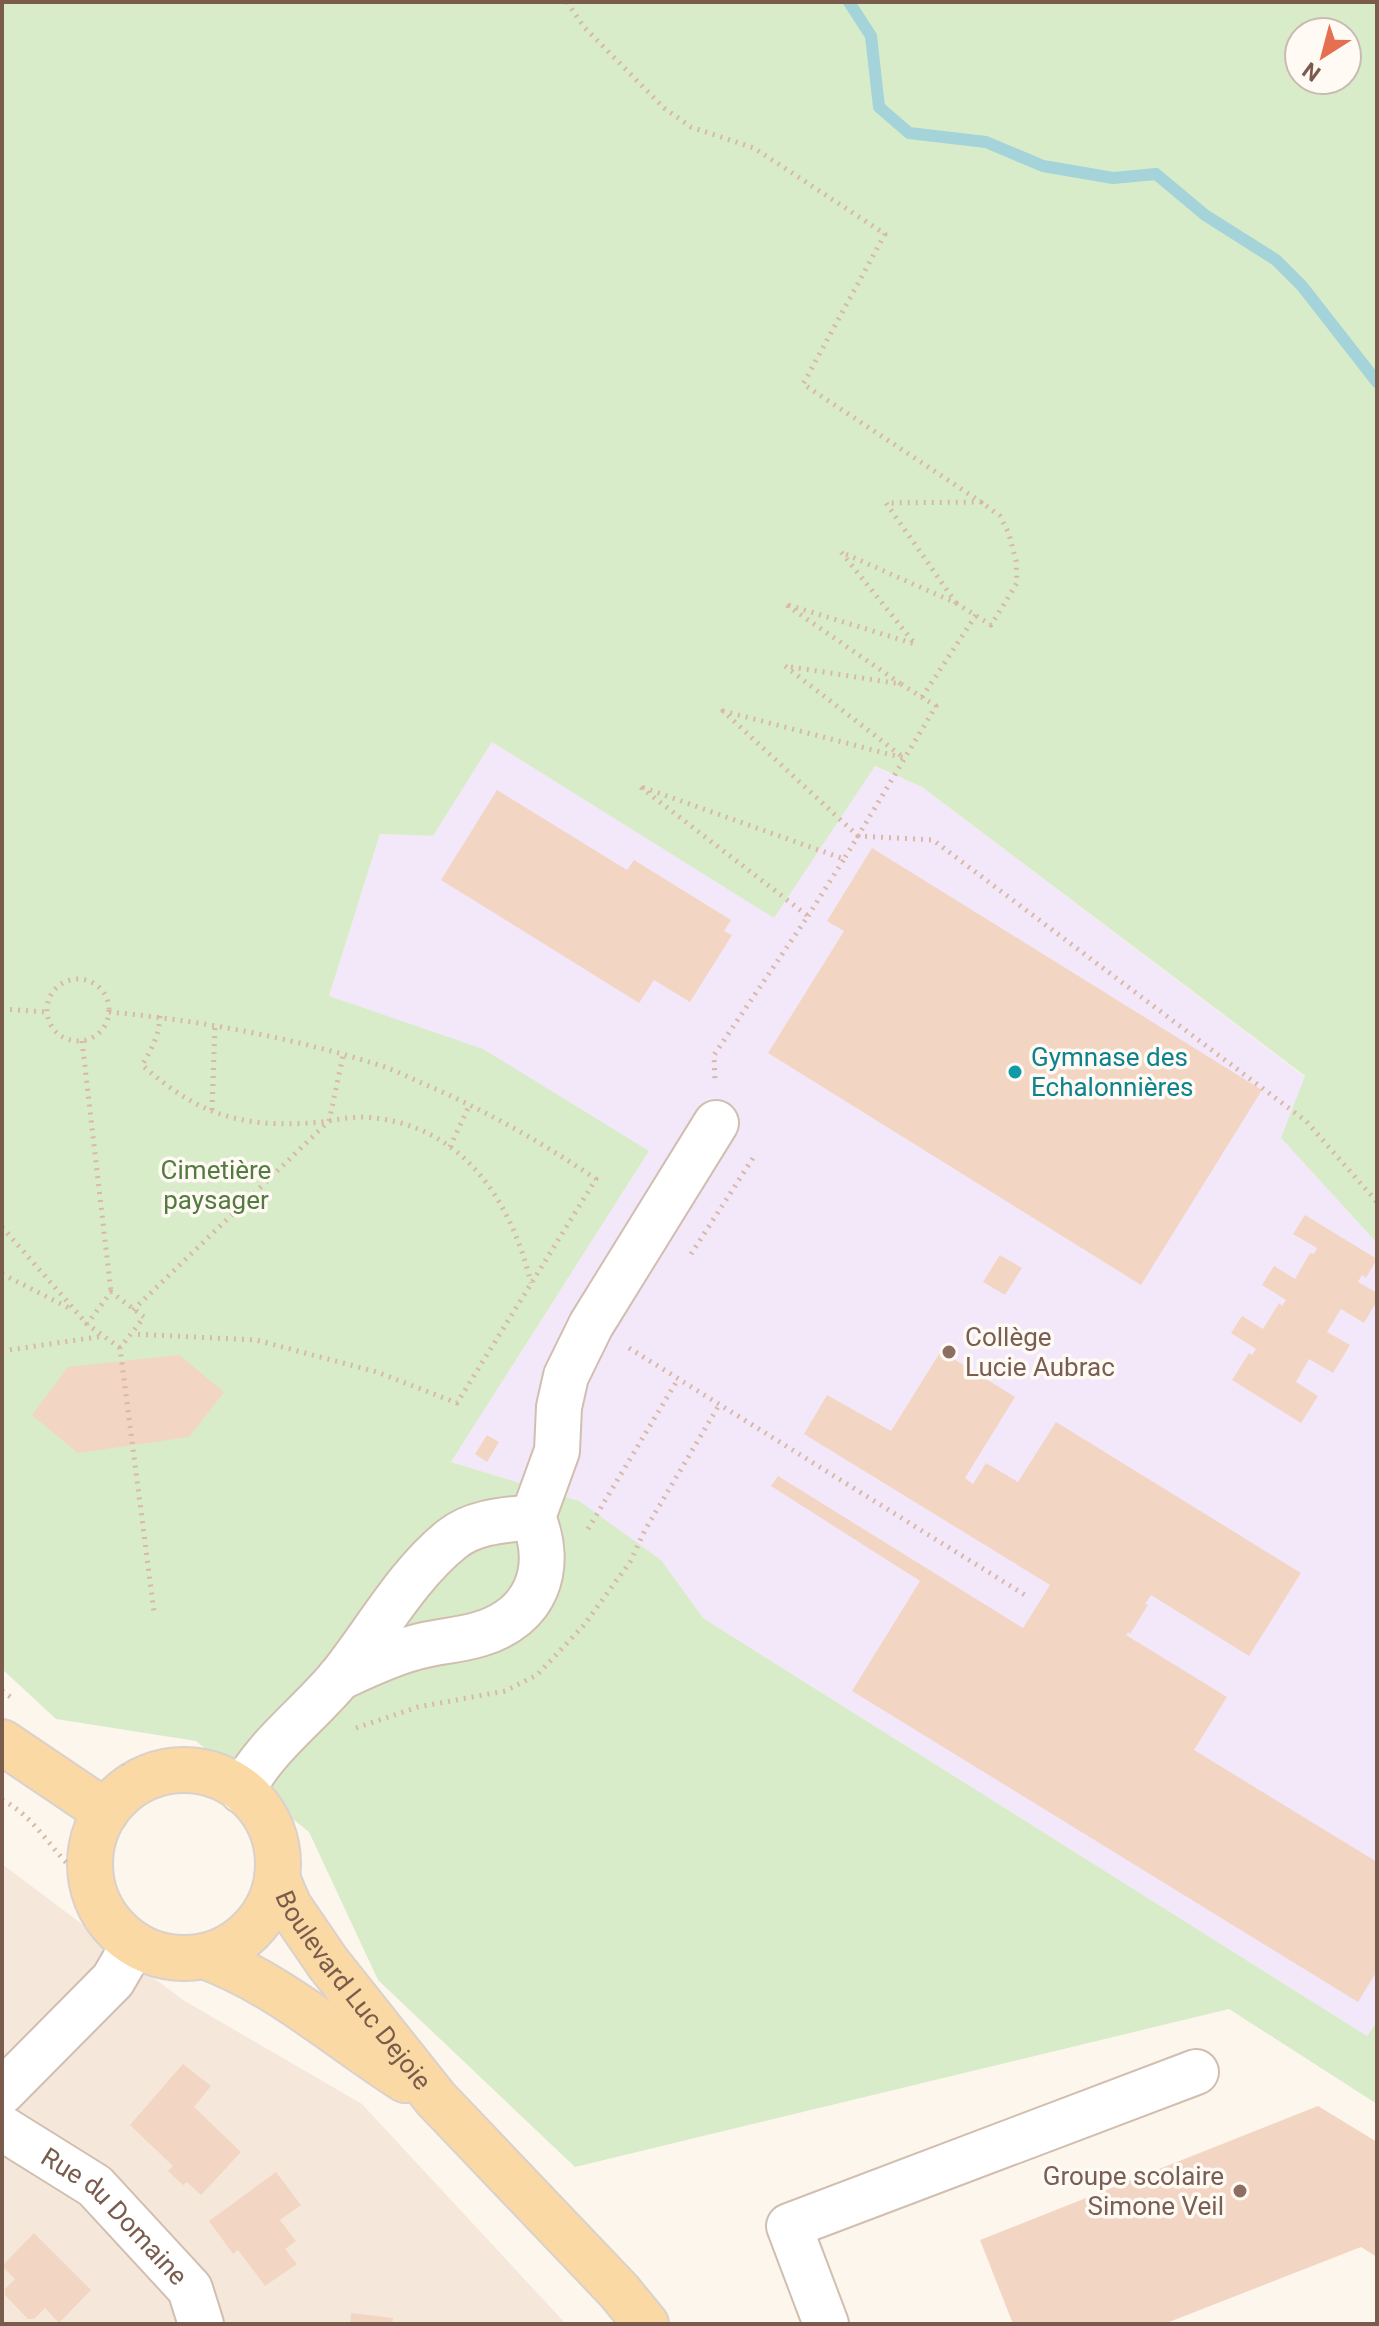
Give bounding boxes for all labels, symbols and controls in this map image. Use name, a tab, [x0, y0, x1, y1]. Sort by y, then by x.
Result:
north arrow	[1283, 16, 1363, 96]
text: N	[1298, 57, 1325, 86]
place label: Gymnase des Echalonnières	[1031, 1042, 1193, 1102]
marker: Gymnase des Echalonnières	[1006, 1063, 1024, 1081]
park label: Cimetière paysager	[161, 1155, 271, 1215]
place label: Collège Lucie Aubrac	[965, 1322, 1115, 1382]
marker: Collège Lucie Aubrac	[940, 1343, 958, 1361]
street label: Boulevard Luc Dejoie	[269, 1886, 438, 2095]
street label: Rue du Domaine	[36, 2141, 194, 2291]
place label: Groupe scolaire Simone Veil	[1043, 2161, 1224, 2221]
marker: Groupe scolaire Simone Veil	[1231, 2182, 1249, 2200]

